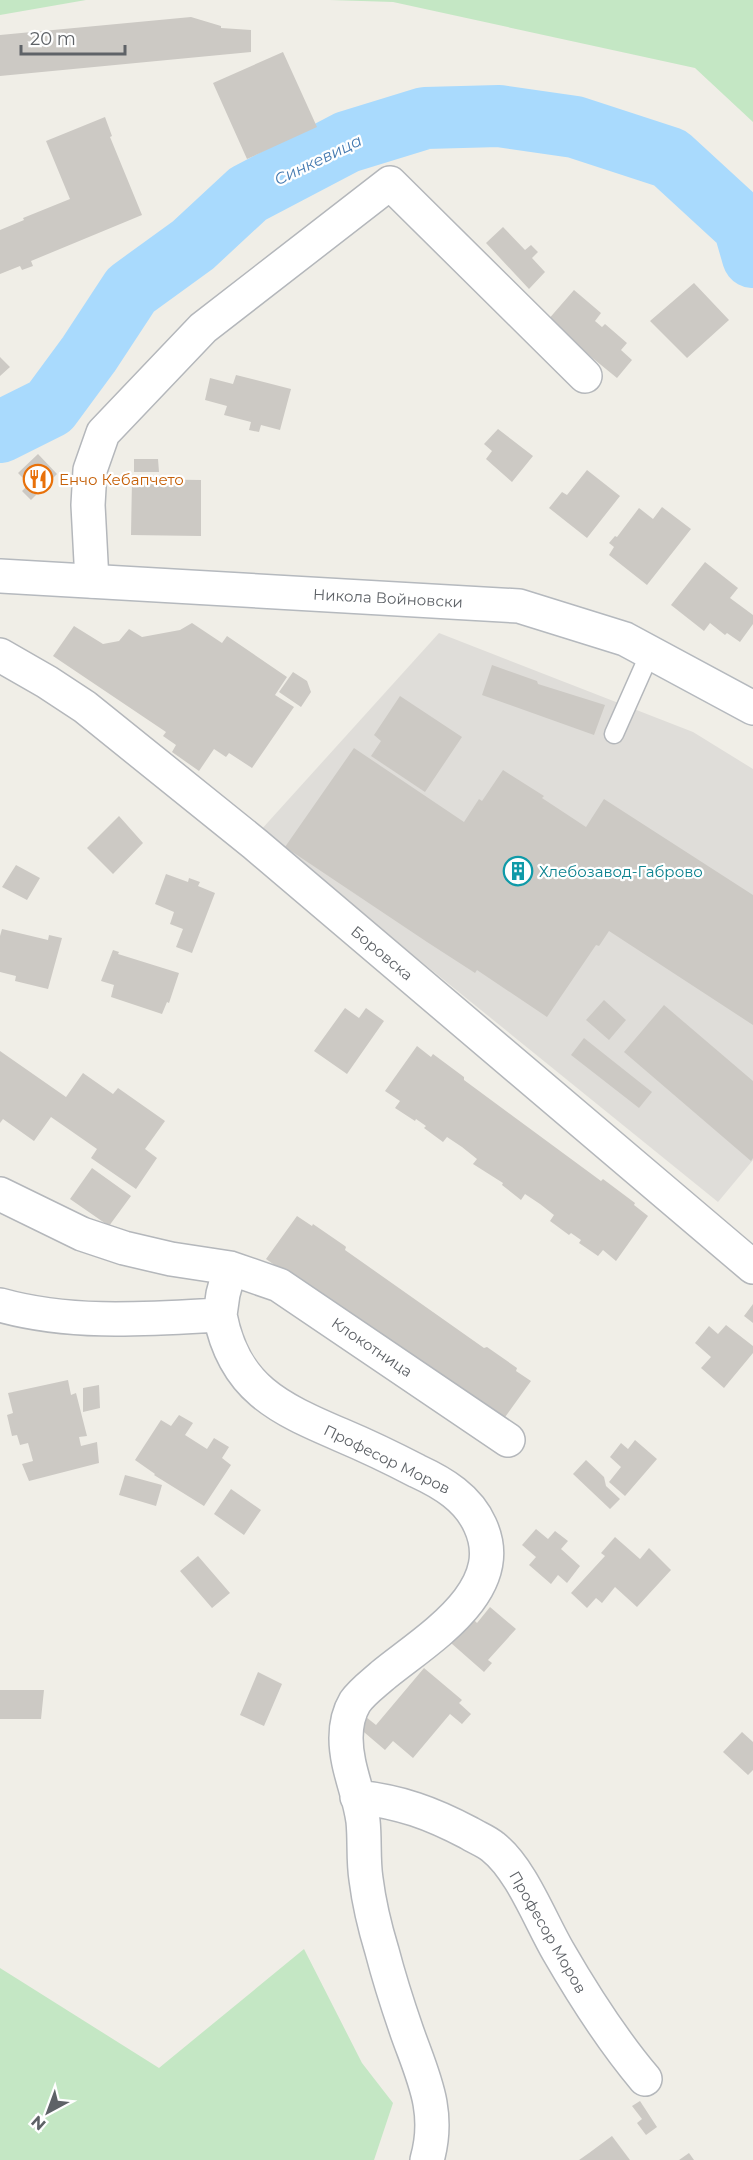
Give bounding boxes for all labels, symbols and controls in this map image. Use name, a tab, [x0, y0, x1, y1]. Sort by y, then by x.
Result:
scale bar	[21, 18, 124, 56]
text: 20 m	[30, 28, 76, 50]
water label: Синкевица	[271, 131, 365, 189]
restaurant icon: Енчо Кебапчето	[22, 463, 54, 495]
place label: Енчо Кебапчето	[59, 470, 184, 489]
street label: Никола Войновски	[313, 585, 463, 611]
building icon: Хлебозавод-Габрово	[502, 855, 534, 887]
place label: Хлебозавод-Габрово	[539, 862, 703, 881]
street label: Боровска	[347, 922, 417, 984]
street label: Клокотница	[328, 1313, 416, 1381]
street label: Професор Моров	[321, 1420, 453, 1498]
street label: Професор Моров	[505, 1867, 591, 1997]
north arrow	[18, 2082, 78, 2142]
text: N	[27, 2112, 50, 2134]

